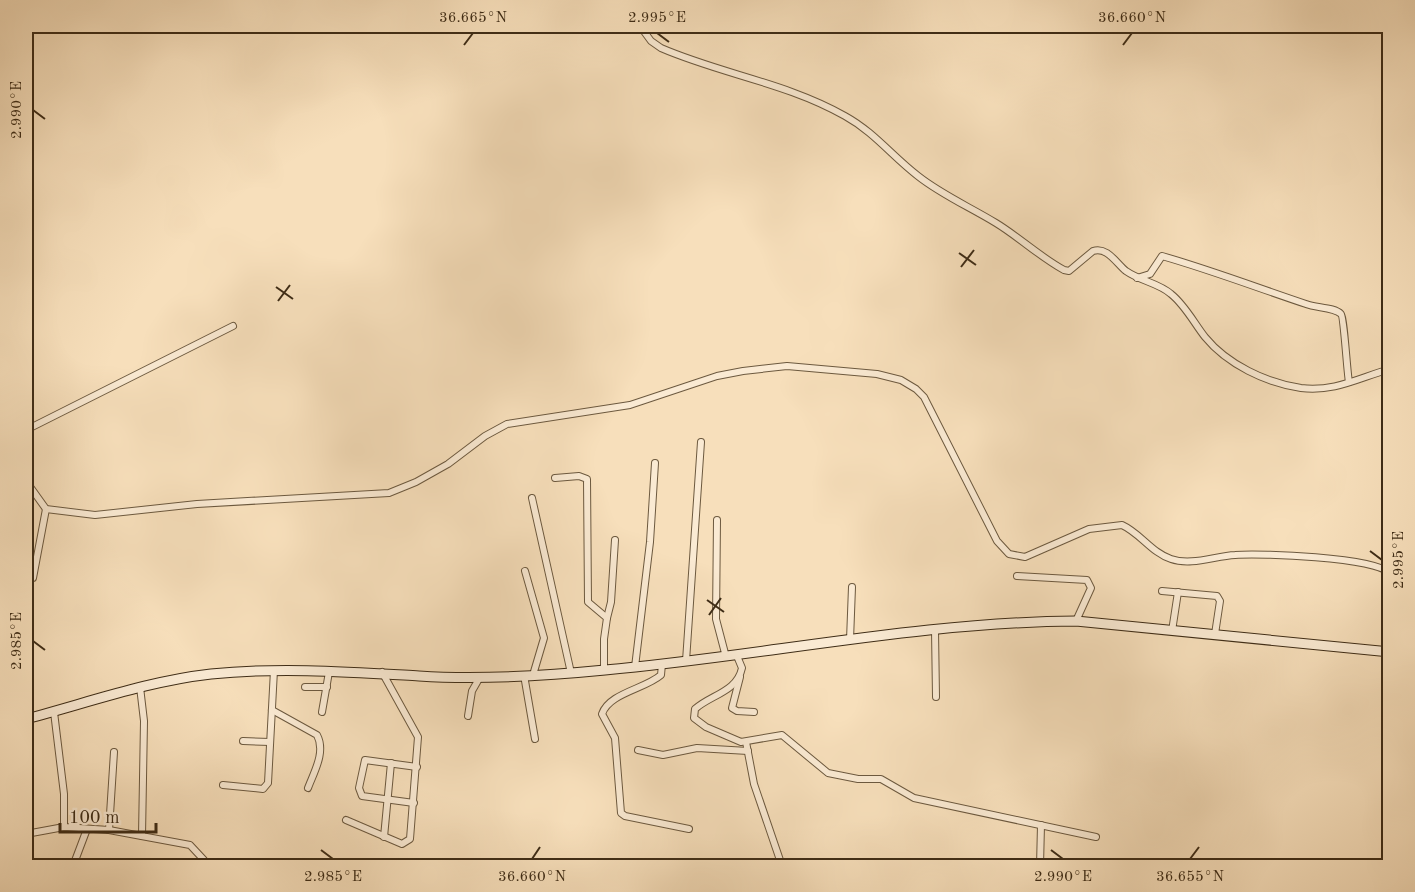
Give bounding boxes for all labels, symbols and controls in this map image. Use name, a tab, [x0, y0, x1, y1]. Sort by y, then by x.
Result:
text: 36.665°N	[439, 11, 507, 26]
text: 2.995°E	[628, 11, 686, 26]
text: 36.660°N	[1098, 11, 1166, 26]
text: 2.990°E	[10, 81, 25, 139]
text: 2.995°E	[1392, 531, 1407, 589]
text: 2.985°E	[10, 612, 25, 670]
scale bar	[60, 796, 156, 834]
text: 100 m	[69, 809, 120, 827]
text: 2.985°E	[304, 870, 362, 885]
text: 36.660°N	[498, 870, 566, 885]
text: 2.990°E	[1034, 870, 1092, 885]
text: 36.655°N	[1156, 870, 1224, 885]

